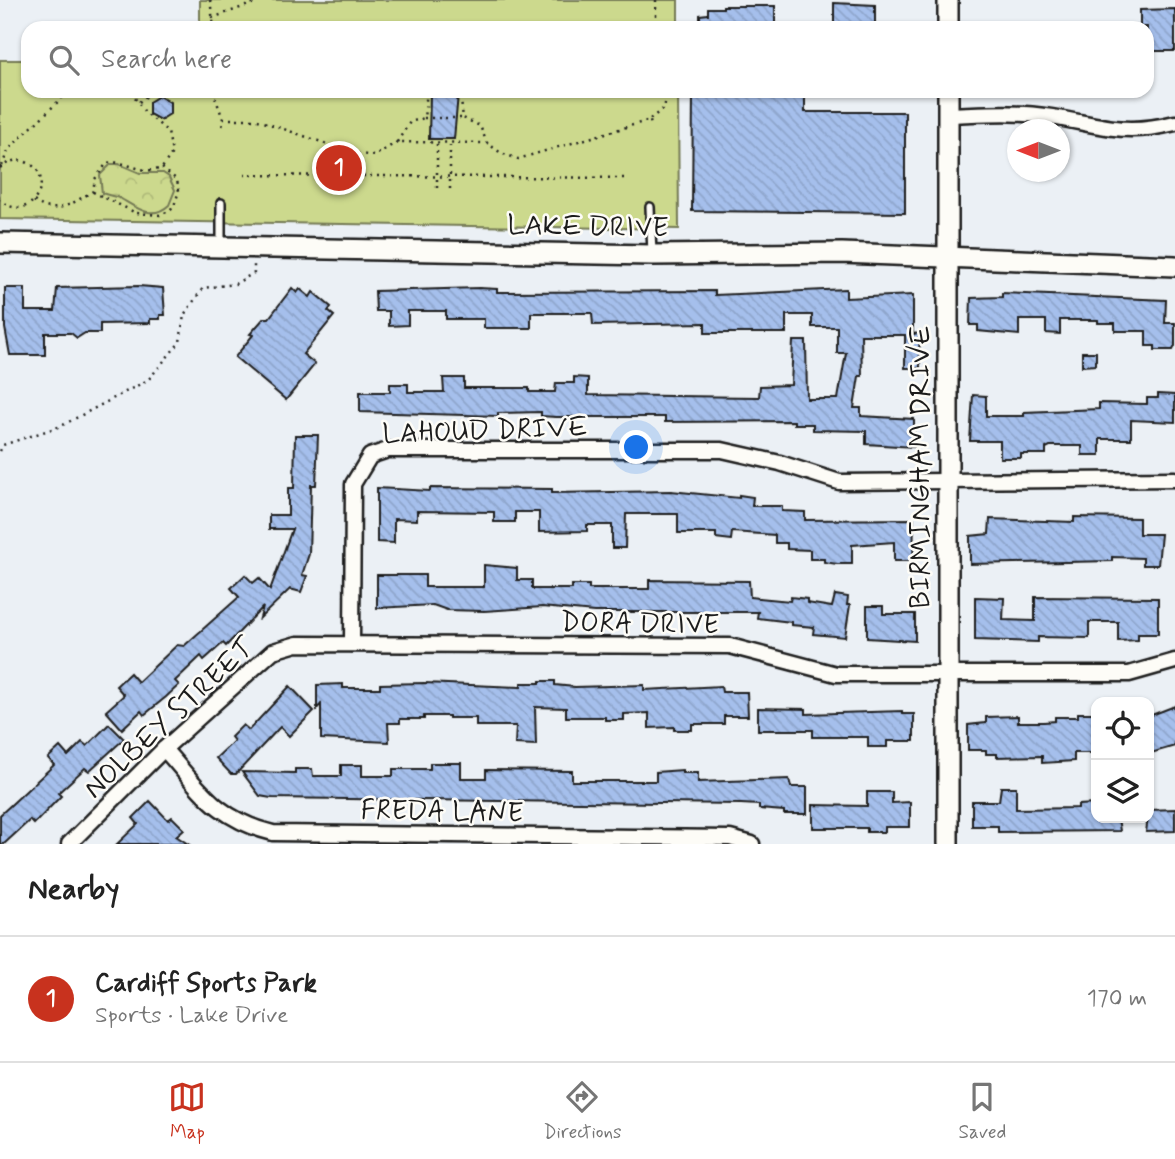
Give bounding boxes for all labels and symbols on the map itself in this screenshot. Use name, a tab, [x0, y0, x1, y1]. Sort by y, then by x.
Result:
north arrow	[1007, 119, 1070, 182]
pin: 1	[316, 142, 362, 194]
street label: LAKE DRIVE	[507, 208, 669, 247]
street label: BIRMINGHAM DRIVE	[903, 325, 940, 609]
street label: LAHOUD DRIVE	[382, 409, 588, 454]
your location	[619, 430, 653, 464]
street label: DORA DRIVE	[560, 605, 720, 644]
street label: NOLBEY STREET	[76, 629, 264, 808]
street label: FREDA LANE	[360, 793, 524, 832]

